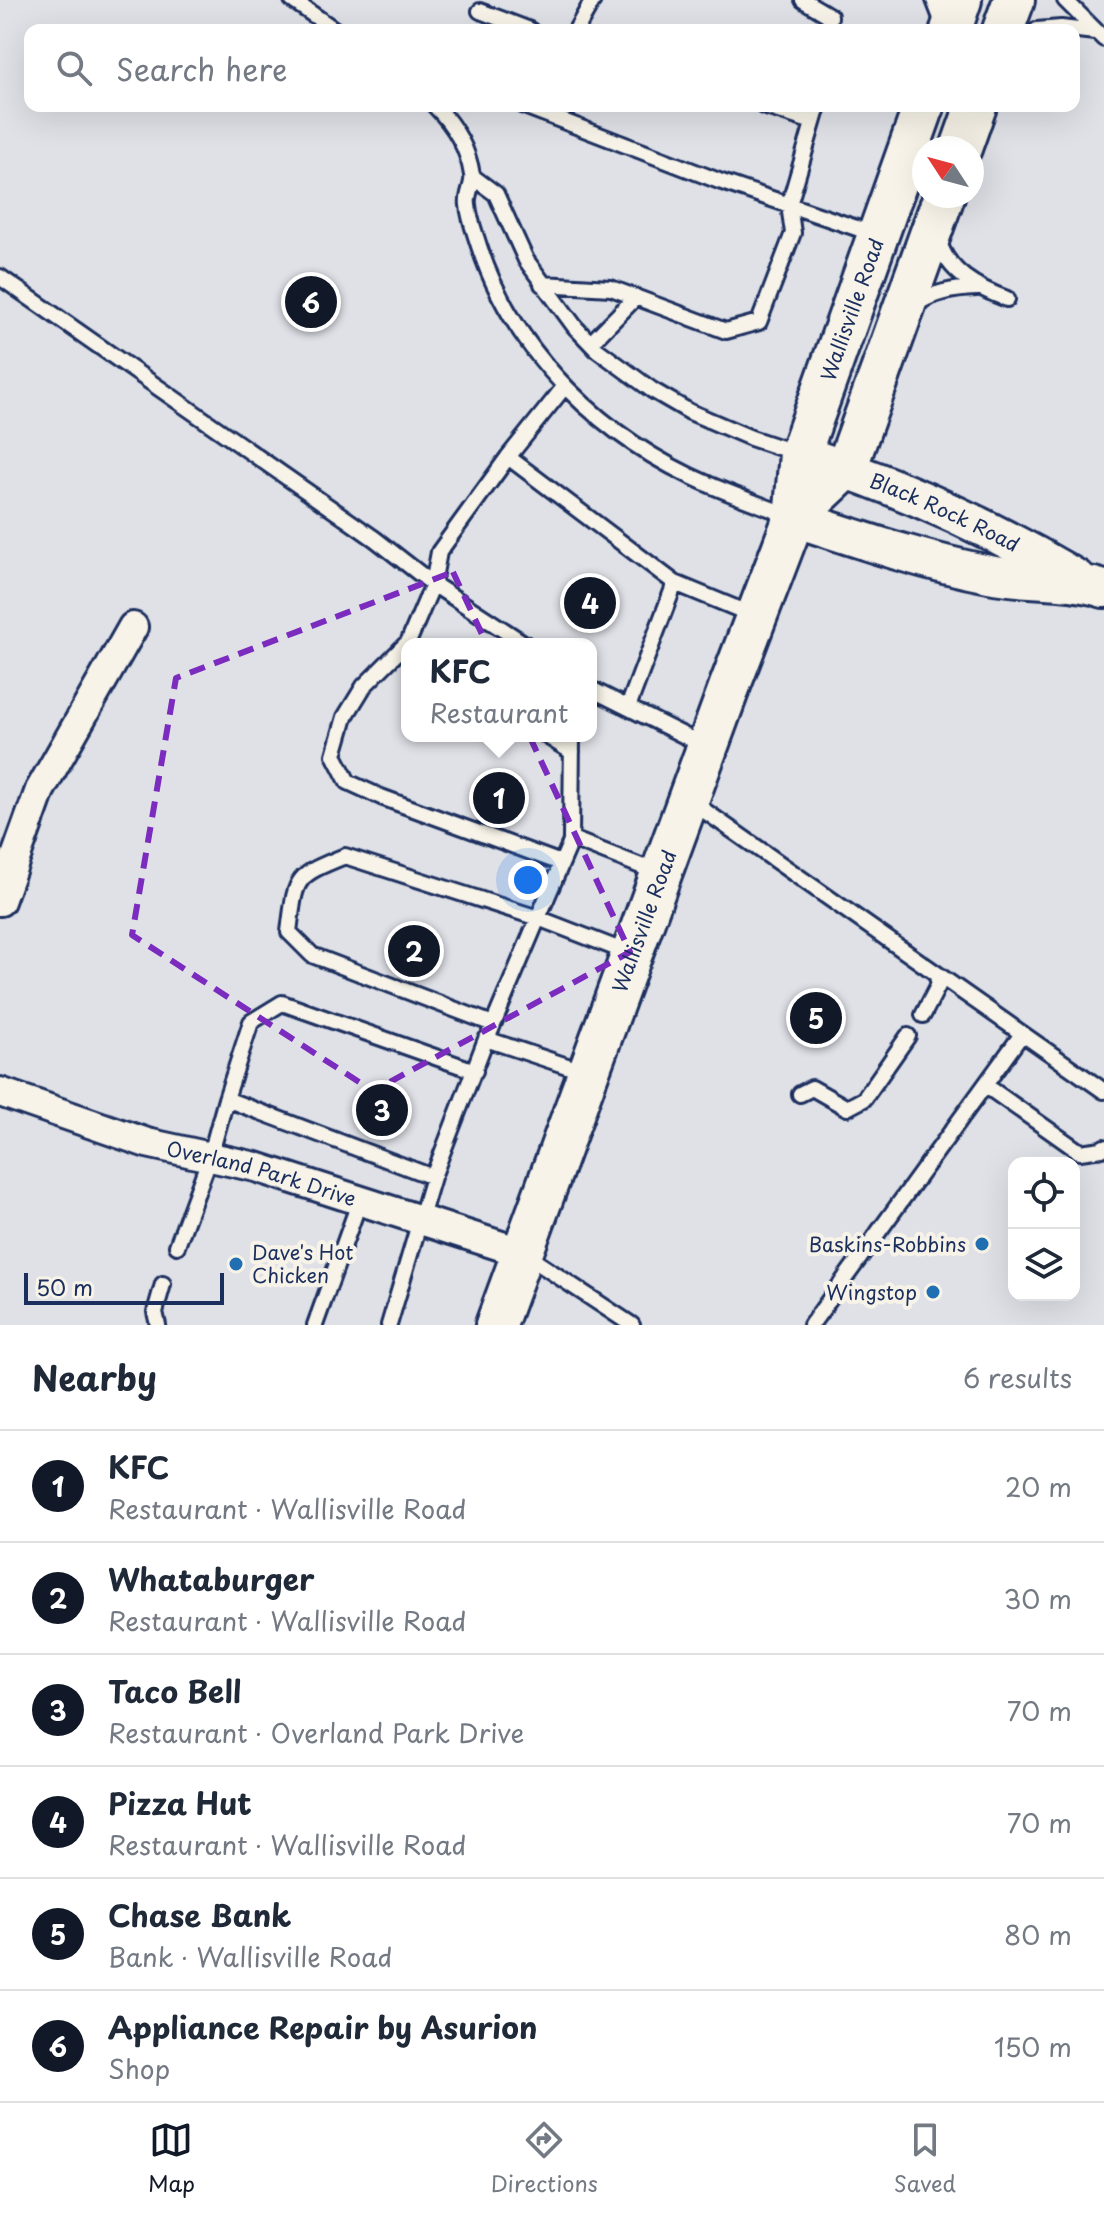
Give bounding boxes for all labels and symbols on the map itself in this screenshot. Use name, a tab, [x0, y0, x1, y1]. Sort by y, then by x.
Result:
north arrow	[912, 136, 984, 208]
street label: Wallisville Road	[812, 234, 891, 385]
pin: 6	[285, 272, 337, 332]
street label: Black Rock Road	[865, 465, 1025, 559]
pin: 4	[564, 573, 616, 633]
pin: 1	[473, 768, 525, 828]
street label: Wallisville Road	[604, 846, 684, 997]
your location	[508, 860, 548, 900]
pin: 2	[388, 921, 440, 981]
pin: 5	[790, 988, 842, 1048]
pin: 3	[356, 1080, 408, 1140]
street label: Overland Park Drive	[164, 1133, 360, 1213]
place label: Baskins-Robbins	[809, 1229, 966, 1259]
marker: Baskins-Robbins	[973, 1235, 991, 1253]
place label: Dave's Hot Chicken	[252, 1237, 353, 1290]
marker: Dave's Hot Chicken	[227, 1255, 245, 1273]
scale bar	[24, 1269, 224, 1305]
place label: Wingstop	[826, 1277, 917, 1307]
marker: Wingstop	[924, 1283, 942, 1301]

